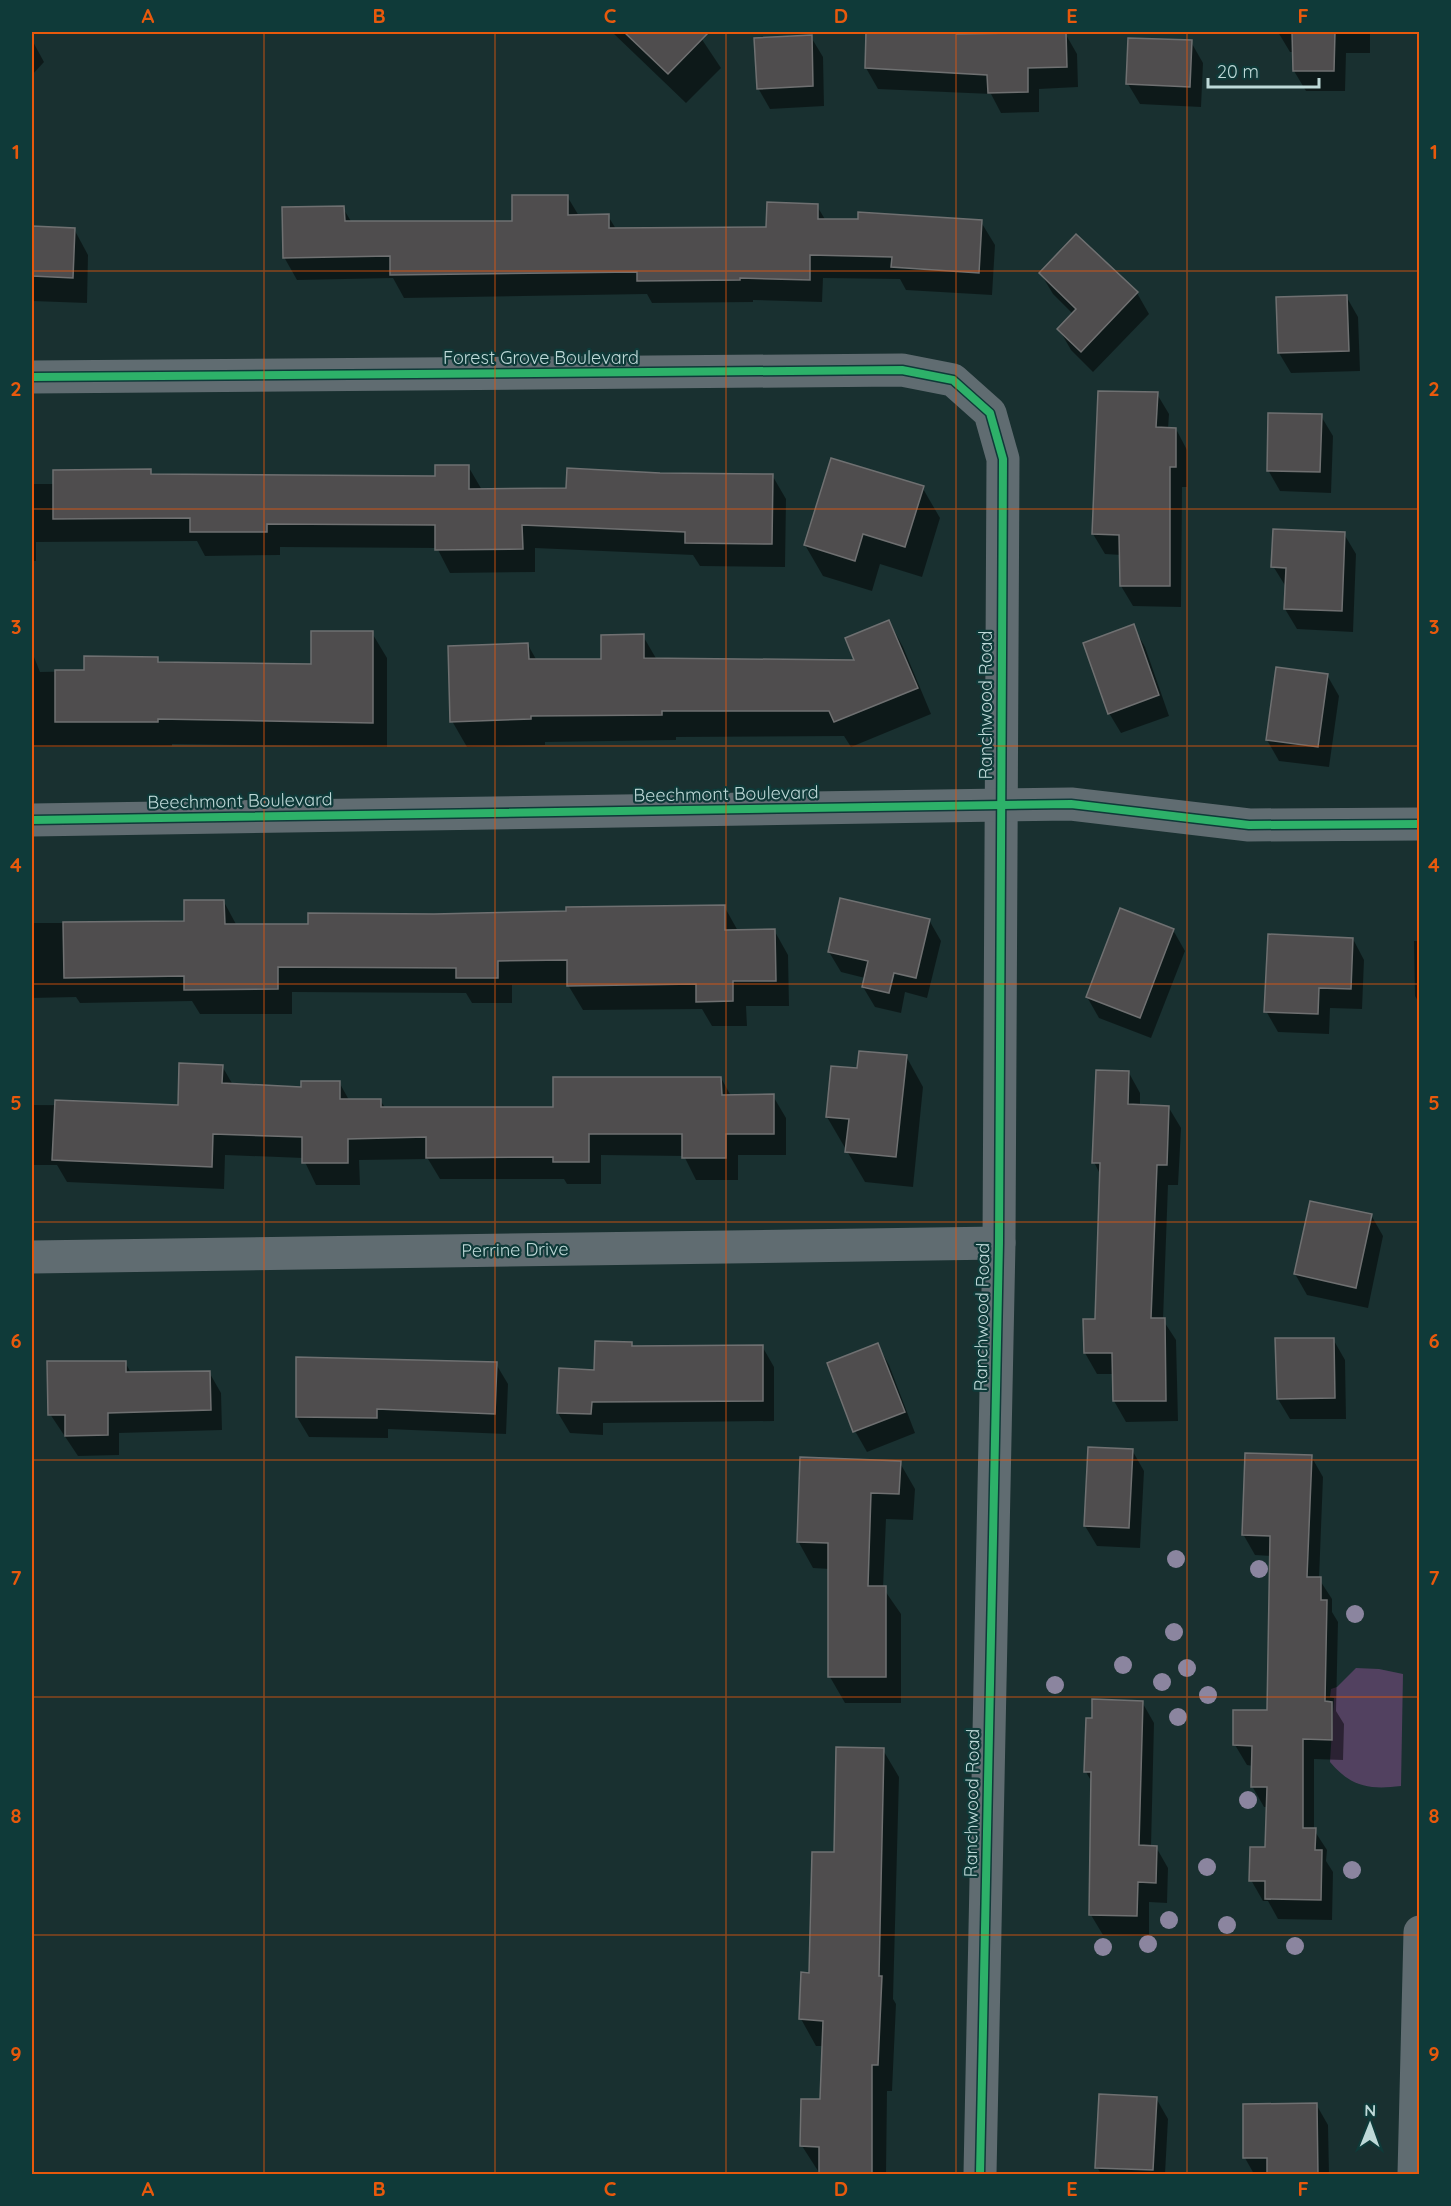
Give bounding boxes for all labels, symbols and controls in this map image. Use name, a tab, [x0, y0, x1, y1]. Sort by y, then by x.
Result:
text: A	[142, 3, 155, 28]
text: B	[372, 3, 386, 28]
text: C	[604, 3, 617, 28]
text: D	[834, 3, 848, 28]
text: E	[1066, 3, 1078, 28]
text: F	[1297, 3, 1309, 28]
scale bar	[1208, 51, 1319, 89]
text: 20 m	[1217, 60, 1259, 83]
text: 1	[12, 139, 20, 164]
text: 1	[1430, 139, 1438, 164]
street label: Forest Grove Boulevard	[443, 346, 639, 369]
text: 2	[10, 376, 22, 401]
text: 2	[1428, 376, 1440, 401]
text: 3	[11, 614, 21, 639]
text: 3	[1429, 614, 1439, 639]
street label: Ranchwood Road	[974, 631, 997, 779]
street label: Beechmont Boulevard	[633, 780, 819, 807]
street label: Beechmont Boulevard	[147, 787, 333, 814]
text: 4	[10, 852, 22, 877]
text: 4	[1428, 852, 1440, 877]
text: 5	[10, 1090, 22, 1115]
text: 5	[1428, 1090, 1440, 1115]
street label: Perrine Drive	[461, 1237, 569, 1262]
street label: Ranchwood Road	[969, 1242, 994, 1392]
text: 6	[10, 1328, 22, 1353]
text: 6	[1428, 1328, 1440, 1353]
text: 7	[11, 1565, 22, 1590]
text: 7	[1429, 1565, 1440, 1590]
street label: Ranchwood Road	[959, 1728, 984, 1878]
text: 8	[11, 1803, 22, 1828]
text: 8	[1429, 1803, 1440, 1828]
text: 9	[10, 2041, 22, 2066]
text: 9	[1428, 2041, 1440, 2066]
north arrow	[1340, 2095, 1400, 2155]
text: N	[1364, 2100, 1376, 2120]
text: A	[142, 2176, 155, 2201]
text: B	[372, 2176, 386, 2201]
text: C	[604, 2176, 617, 2201]
text: D	[834, 2176, 848, 2201]
text: E	[1066, 2176, 1078, 2201]
text: F	[1297, 2176, 1309, 2201]

